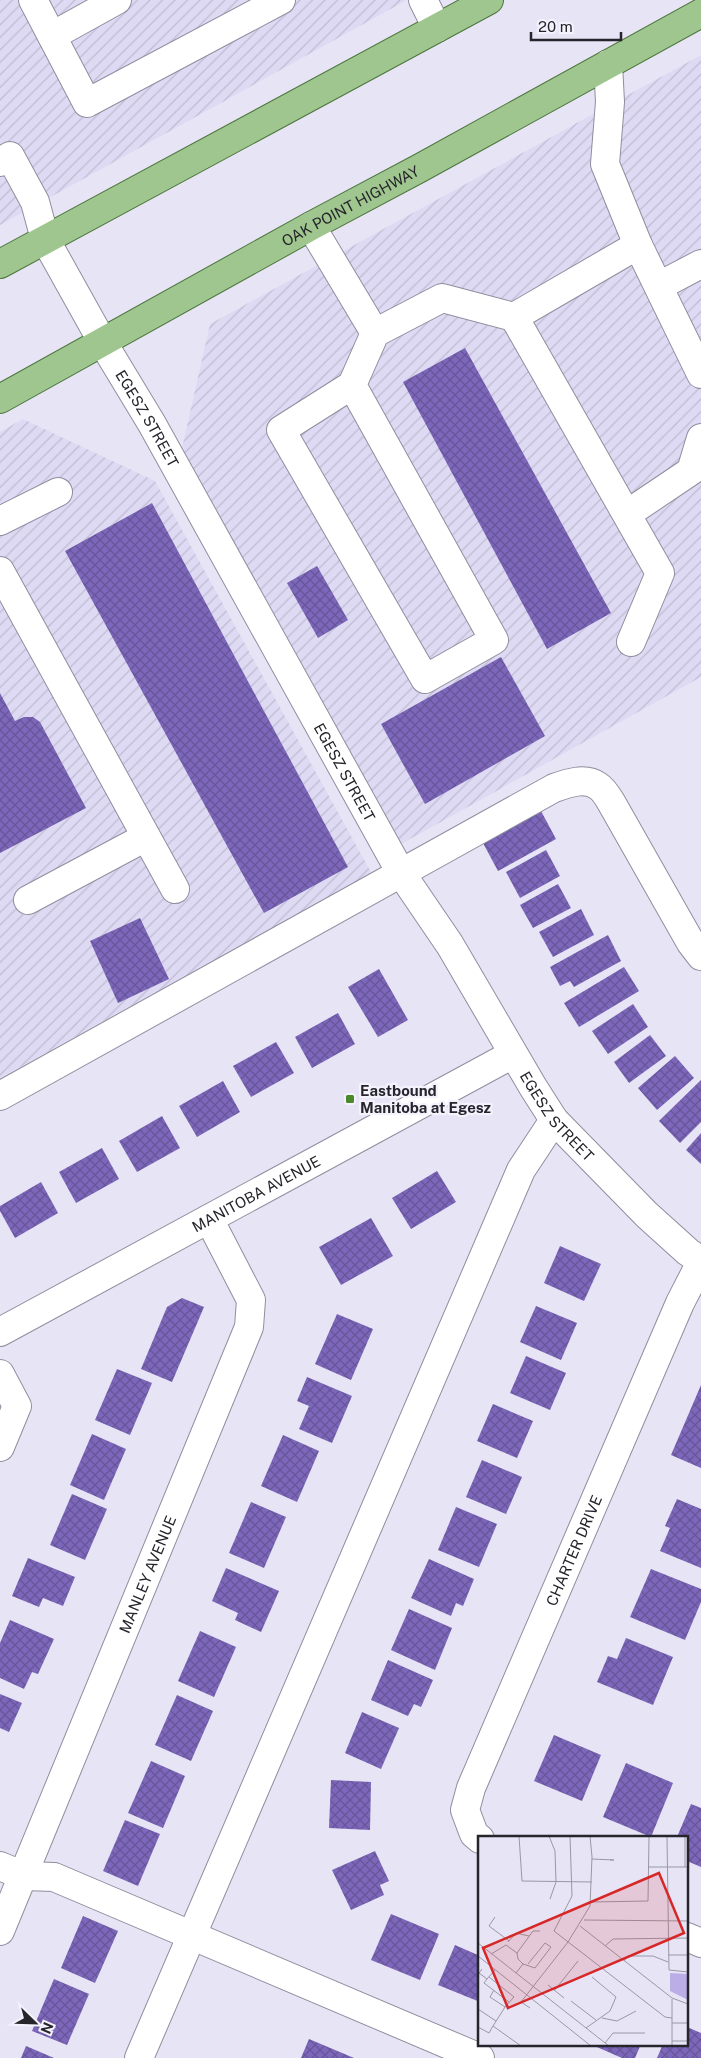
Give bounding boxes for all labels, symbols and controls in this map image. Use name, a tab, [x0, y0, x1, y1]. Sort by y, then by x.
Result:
scale bar	[531, 10, 621, 42]
text: 20 m	[538, 18, 573, 35]
street label: OAK POINT HIGHWAY	[278, 162, 422, 249]
street label: EGESZ STREET	[113, 367, 183, 470]
street label: EGESZ STREET	[311, 720, 379, 824]
street label: EGESZ STREET	[517, 1068, 598, 1164]
place label: Eastbound Manitoba at Egesz	[360, 1082, 491, 1116]
marker: Eastbound Manitoba at Egesz	[344, 1093, 356, 1105]
street label: MANITOBA AVENUE	[189, 1152, 323, 1235]
street label: CHARTER DRIVE	[542, 1492, 605, 1608]
street label: MANLEY AVENUE	[115, 1513, 179, 1635]
inset map	[478, 1836, 688, 2046]
north arrow	[10, 1998, 60, 2048]
text: N	[37, 2020, 56, 2036]

